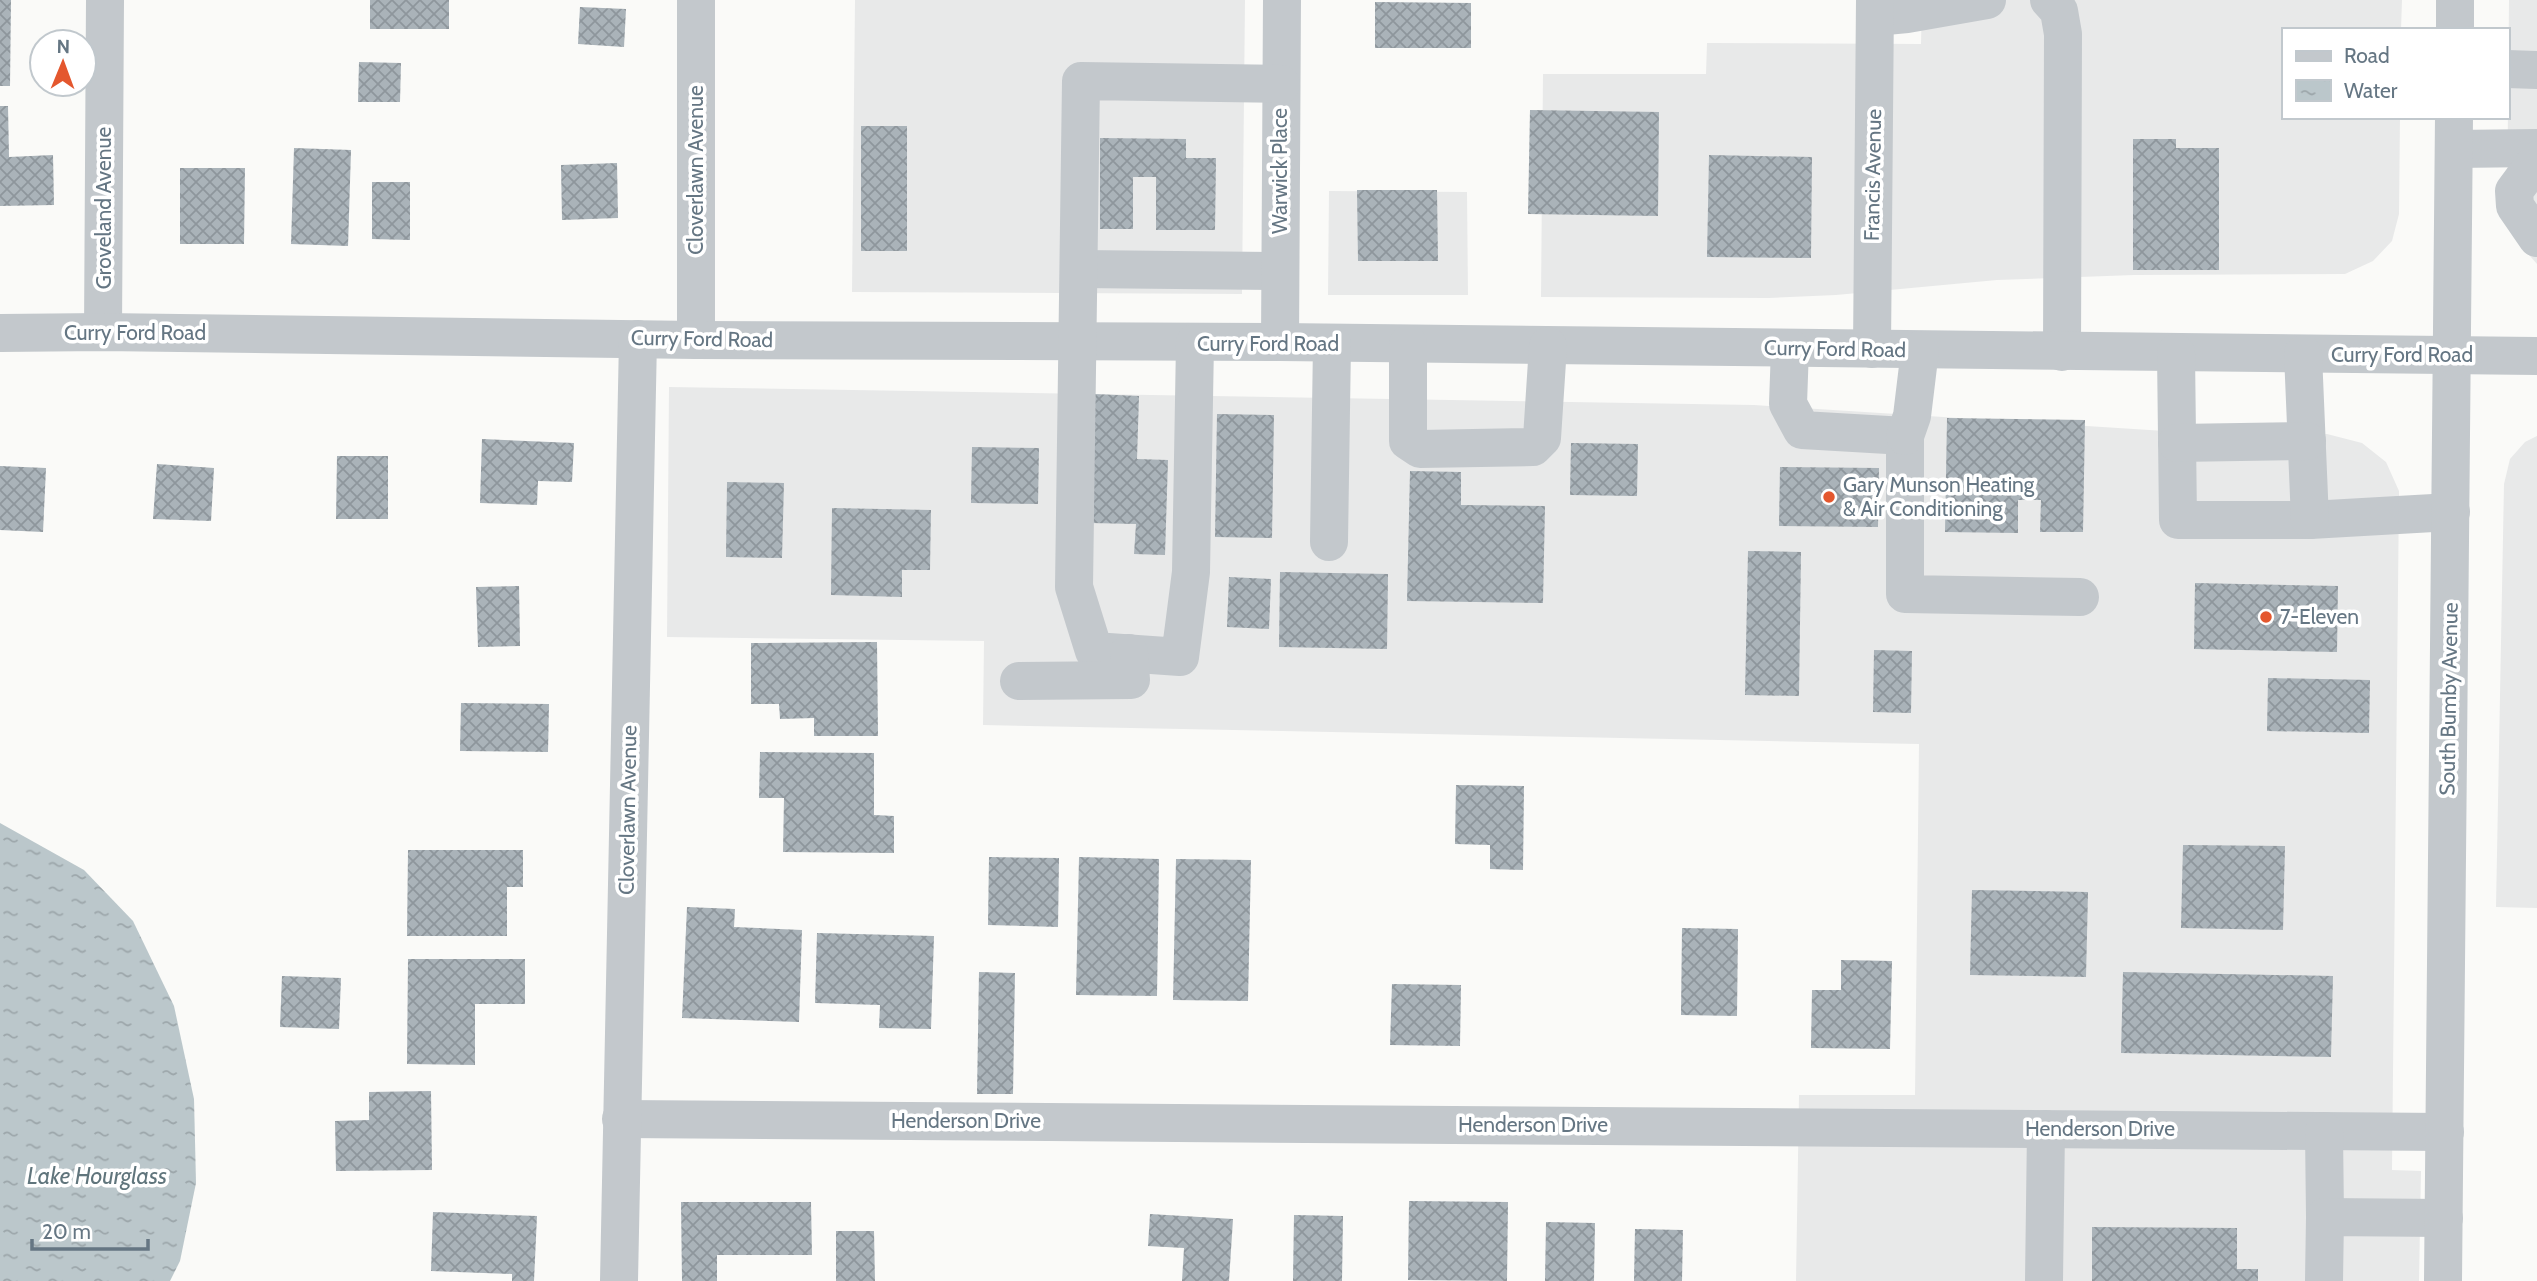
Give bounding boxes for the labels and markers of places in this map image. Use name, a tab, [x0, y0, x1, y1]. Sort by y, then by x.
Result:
place label: Gary Munson Heating & Air Conditioning	[1843, 472, 2035, 521]
marker: Gary Munson Heating & Air Conditioning	[1821, 489, 1837, 505]
place label: 7-Eleven	[2280, 604, 2359, 629]
marker: 7-Eleven	[2258, 609, 2274, 625]

